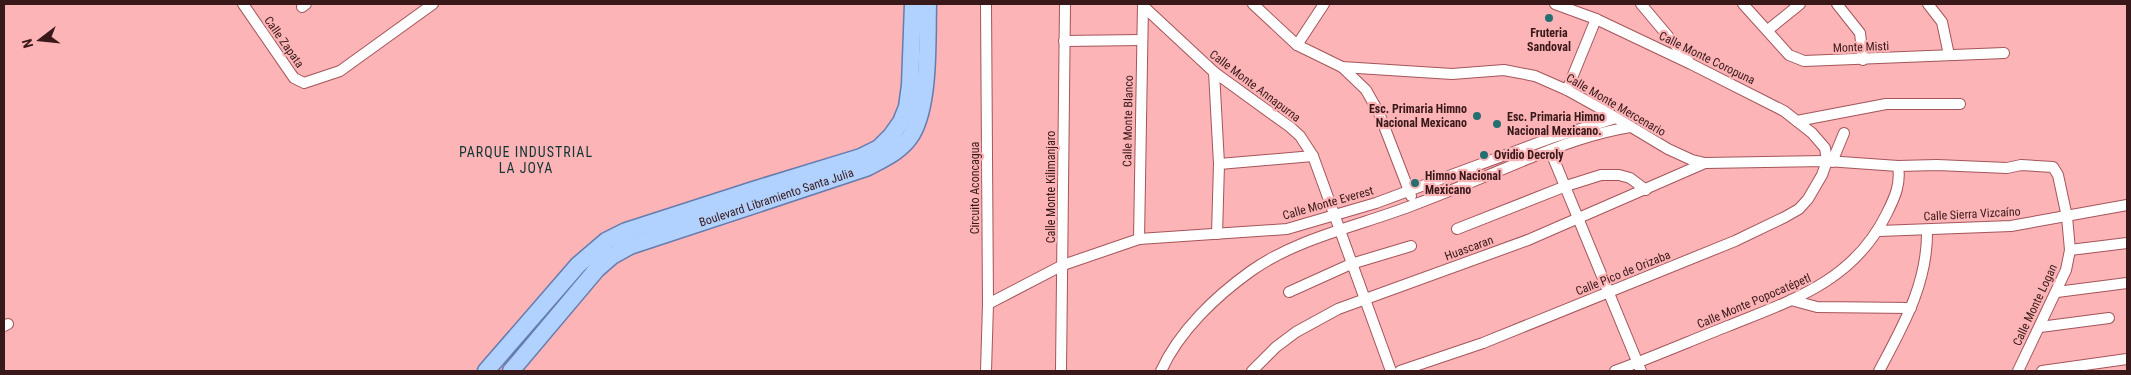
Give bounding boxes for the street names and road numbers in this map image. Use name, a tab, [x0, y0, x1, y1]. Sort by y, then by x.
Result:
street label: Calle Zapata	[261, 14, 307, 71]
street label: Calle Monte Coropuna	[1657, 29, 1757, 87]
street label: Monte Misti	[1833, 39, 1889, 55]
street label: Calle Monte Annapurna	[1207, 47, 1304, 125]
street label: Calle Monte Mercenario	[1564, 71, 1668, 139]
street label: Calle Monte Blanco	[1120, 75, 1136, 167]
street label: Calle Monte Kilimanjaro	[1044, 131, 1058, 243]
street label: Circuito Aconcagua	[968, 142, 982, 234]
street label: Boulevard Libramiento Santa Julia	[697, 166, 856, 230]
street label: Calle Monte Everest	[1281, 183, 1376, 223]
street label: Calle Sierra Vizcaíno	[1923, 204, 2021, 224]
street label: Huascaran	[1443, 233, 1495, 263]
street label: Calle Pico de Orizaba	[1574, 248, 1673, 298]
street label: Calle Monte Logan	[2010, 262, 2060, 348]
street label: Calle Monte Popocatépetl	[1695, 271, 1813, 331]

